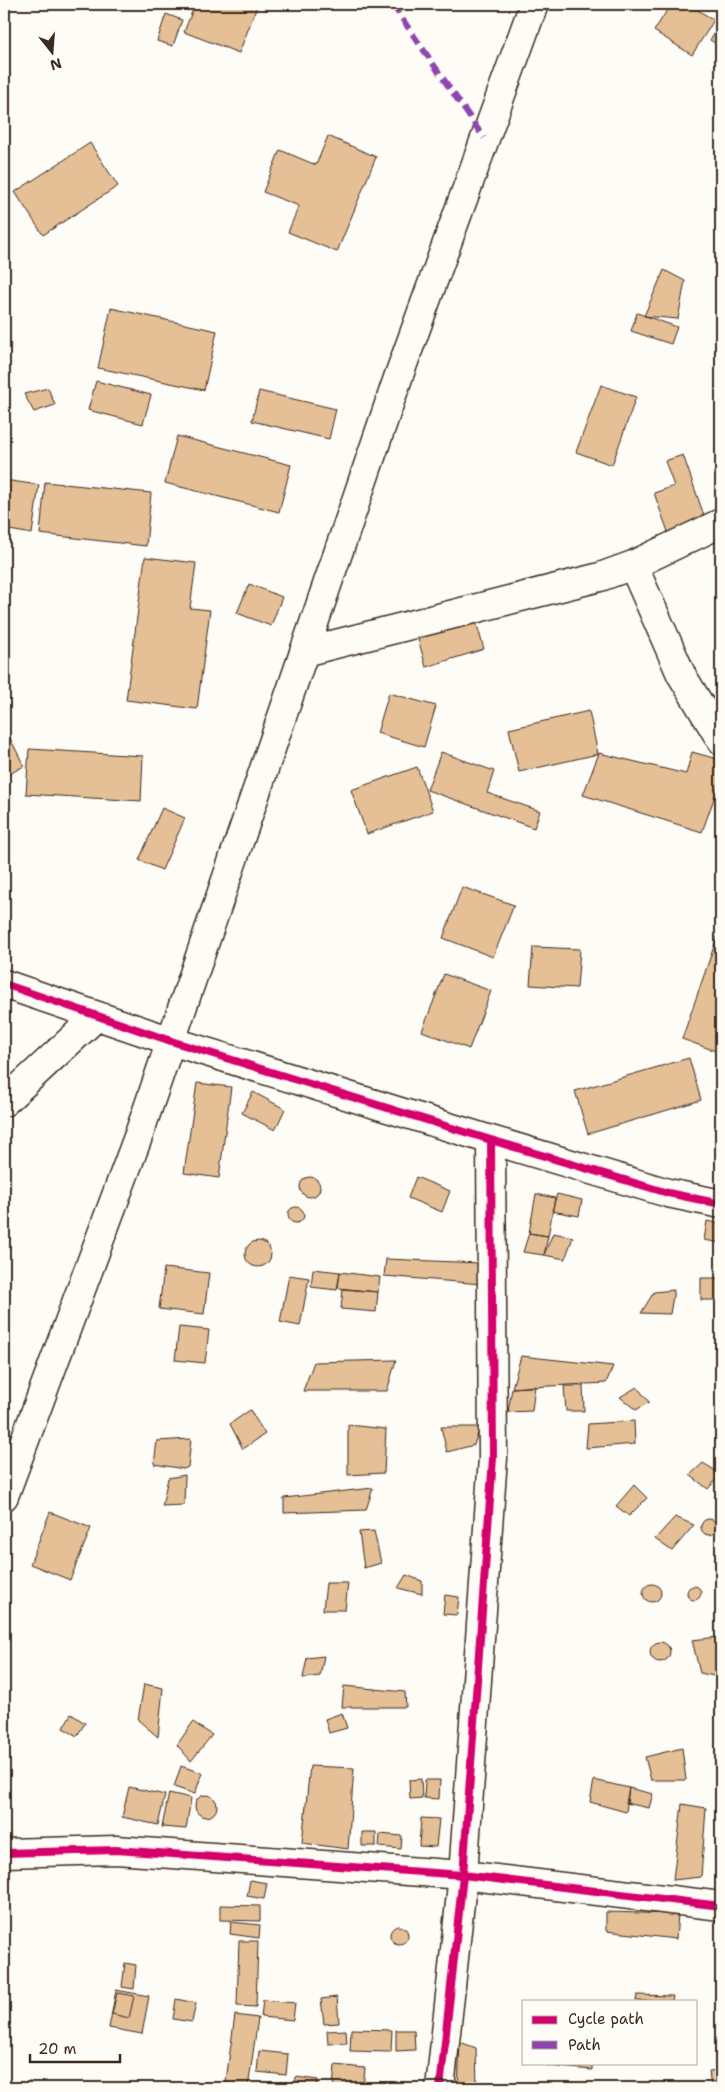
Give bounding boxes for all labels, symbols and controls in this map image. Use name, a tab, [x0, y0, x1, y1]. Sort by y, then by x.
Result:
north arrow	[28, 28, 78, 78]
text: N	[48, 54, 64, 75]
legend	[522, 2000, 698, 2064]
text: Cycle path	[568, 2009, 644, 2029]
scale bar	[30, 2032, 120, 2064]
text: Path	[568, 2035, 601, 2055]
text: 20 m	[38, 2039, 77, 2059]

